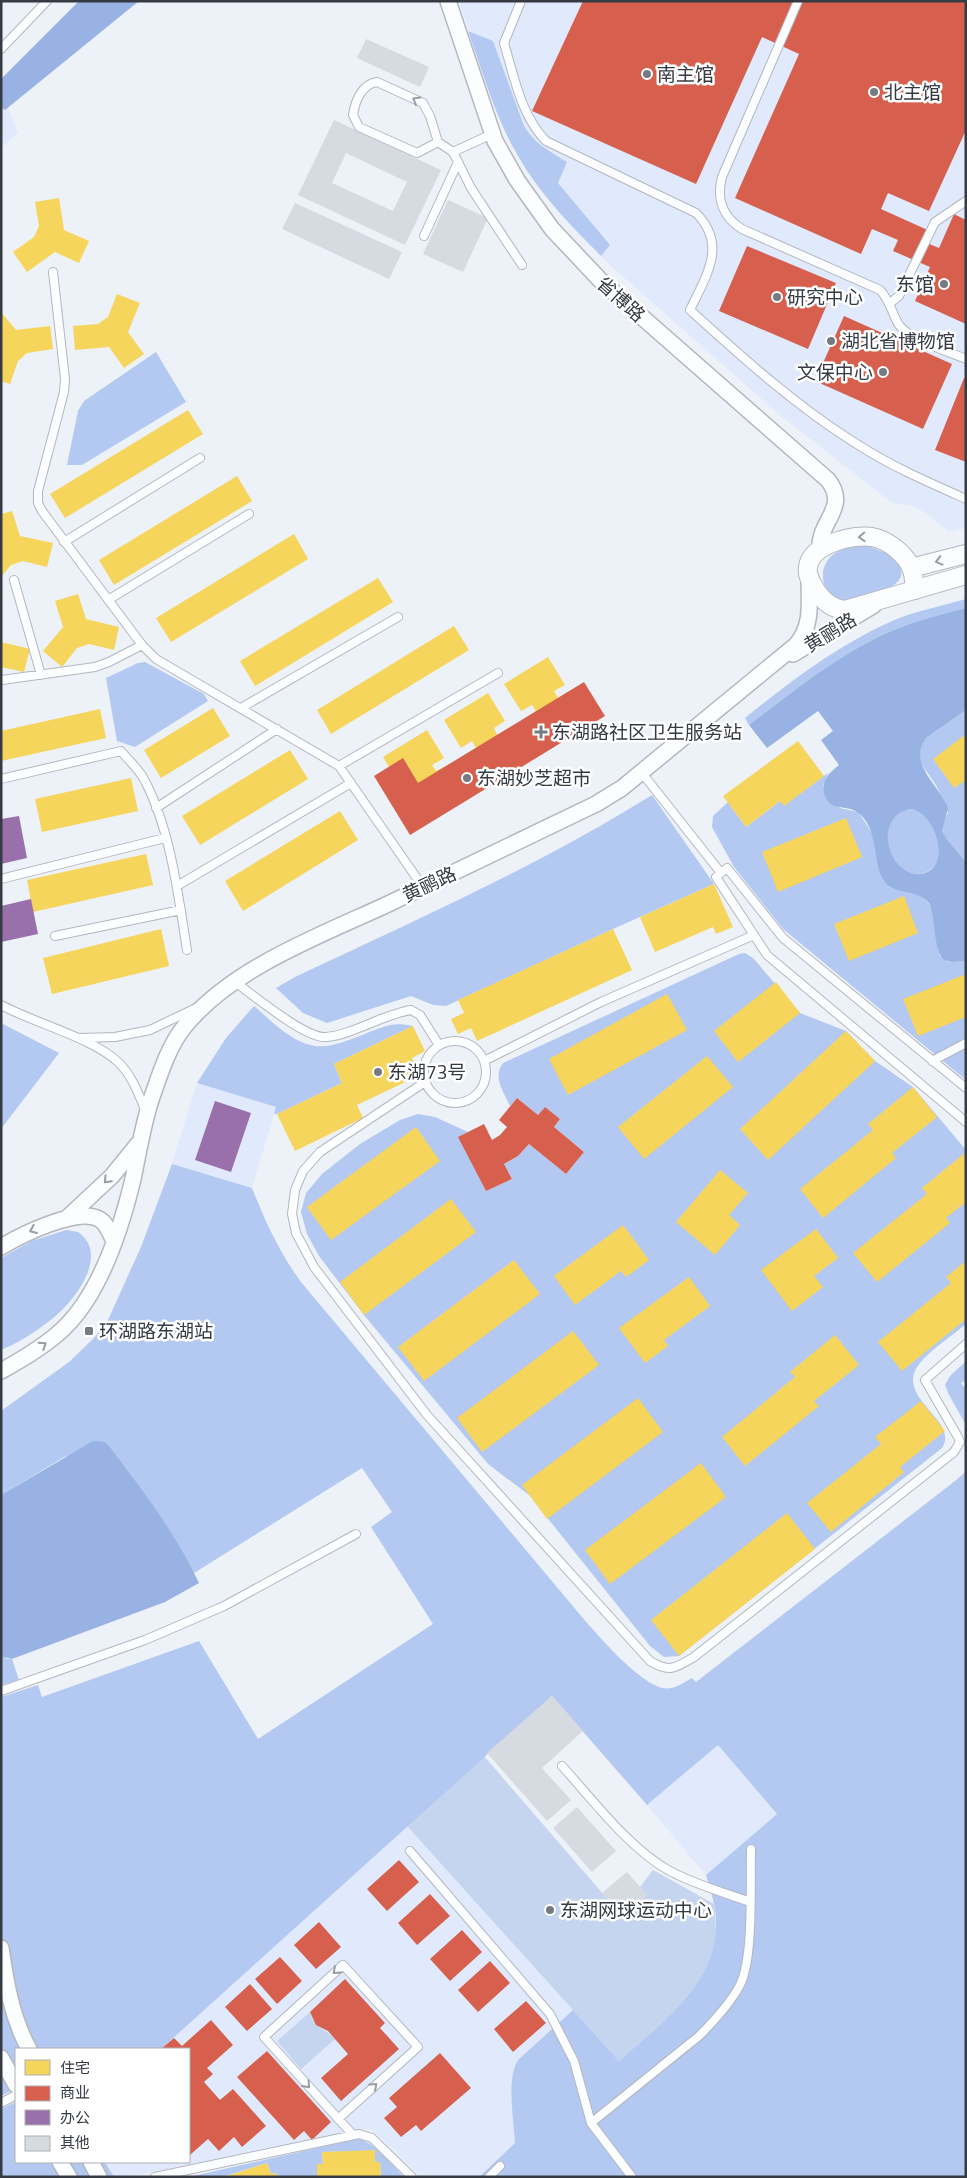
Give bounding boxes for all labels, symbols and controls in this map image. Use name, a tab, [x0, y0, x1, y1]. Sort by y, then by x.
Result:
place label: 南主馆	[657, 59, 714, 88]
marker: 南主馆	[641, 68, 653, 80]
place label: 北主馆	[884, 77, 941, 106]
marker: 北主馆	[868, 86, 880, 98]
one-way arrow	[413, 96, 422, 106]
street label: 省博路	[590, 269, 652, 328]
place label: 东馆	[896, 269, 934, 298]
marker: 东馆	[938, 278, 950, 290]
place label: 研究中心	[787, 282, 863, 311]
marker: 研究中心	[771, 291, 783, 303]
place label: 湖北省博物馆	[841, 326, 955, 355]
marker: 湖北省博物馆	[825, 335, 837, 347]
place label: 文保中心	[797, 357, 873, 386]
marker: 文保中心	[877, 366, 889, 378]
one-way arrow	[858, 532, 866, 543]
one-way arrow	[934, 555, 943, 566]
street label: 黄鹂路	[798, 604, 862, 659]
place label: 东湖路社区卫生服务站	[552, 717, 742, 746]
marker: 东湖路社区卫生服务站	[534, 725, 548, 739]
place label: 东湖妙芝超市	[477, 763, 591, 792]
marker: 东湖妙芝超市	[461, 772, 473, 784]
street label: 黄鹂路	[397, 858, 461, 909]
place label: 东湖73号	[388, 1057, 466, 1086]
marker: 东湖73号	[372, 1066, 384, 1078]
one-way arrow	[104, 1175, 113, 1184]
one-way arrow	[29, 1224, 38, 1235]
place label: 环湖路东湖站	[99, 1316, 213, 1345]
marker: 环湖路东湖站	[83, 1325, 95, 1337]
one-way arrow	[37, 1342, 47, 1351]
place label: 东湖网球运动中心	[560, 1895, 712, 1924]
marker: 东湖网球运动中心	[544, 1904, 556, 1916]
one-way arrow	[332, 1965, 341, 1974]
legend	[15, 2048, 190, 2163]
text: 住宅	[60, 2056, 90, 2079]
one-way arrow	[301, 2079, 310, 2088]
text: 商业	[60, 2081, 90, 2104]
one-way arrow	[369, 2083, 378, 2092]
text: 办公	[60, 2106, 90, 2129]
text: 其他	[60, 2131, 90, 2154]

